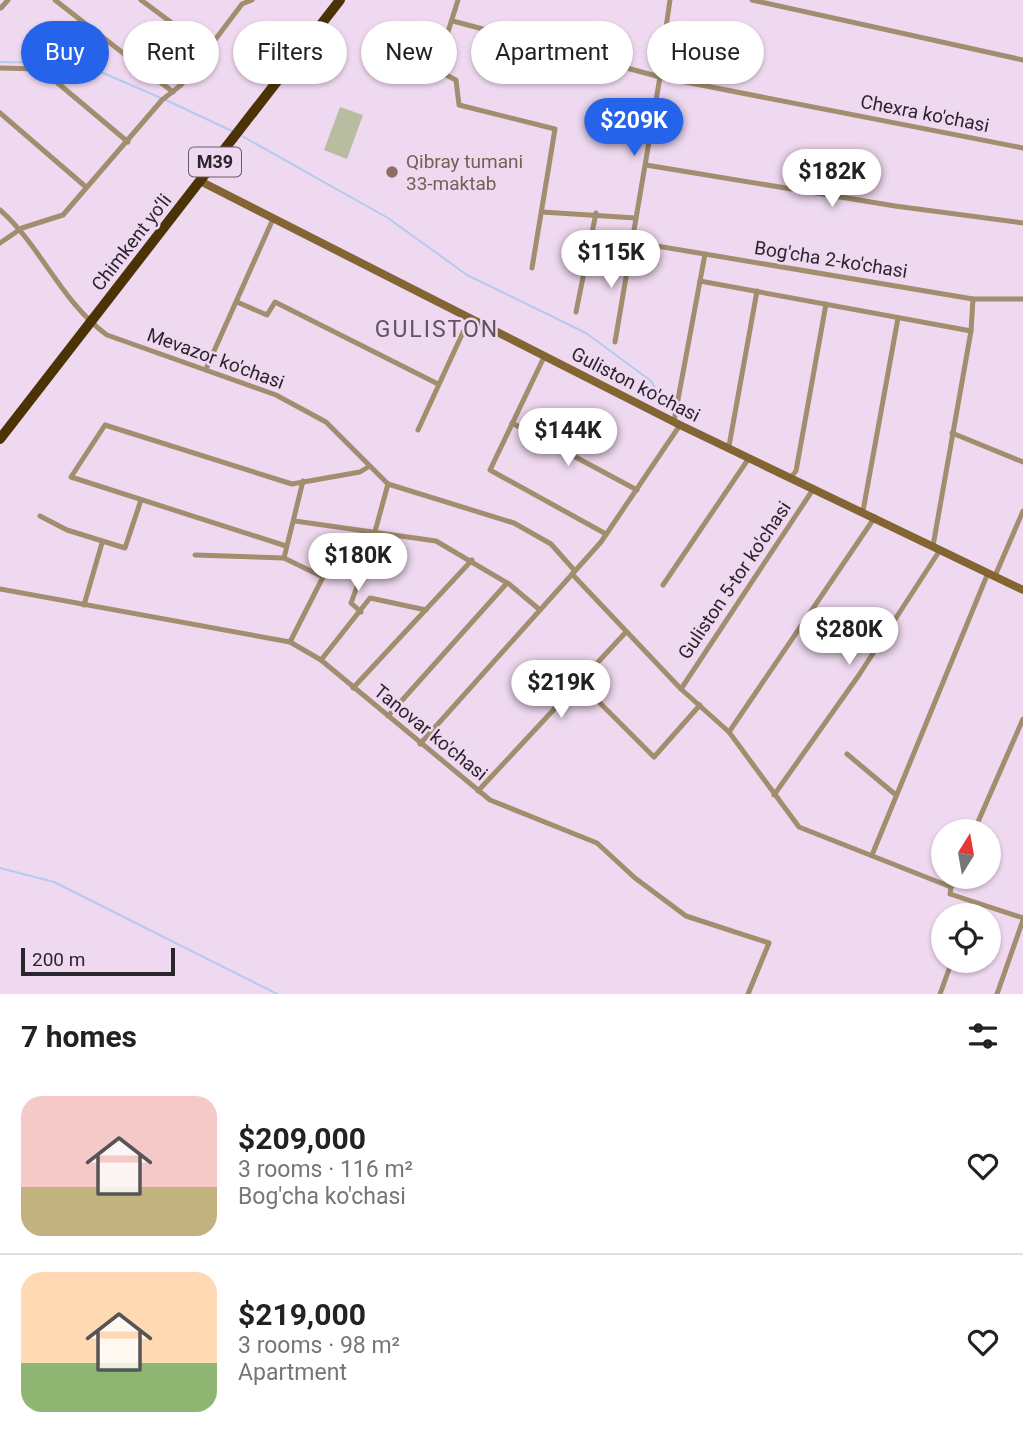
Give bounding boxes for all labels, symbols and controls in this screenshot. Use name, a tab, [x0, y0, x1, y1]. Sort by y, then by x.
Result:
chip: Buy	[21, 21, 109, 84]
chip: Rent	[123, 21, 219, 84]
chip: Filters	[233, 21, 347, 84]
chip: New	[361, 21, 457, 84]
chip: Apartment	[471, 21, 633, 84]
chip: House	[647, 21, 764, 84]
street label: Chexra ko'chasi	[859, 90, 991, 137]
pin: $209K	[585, 99, 683, 158]
text: $209K	[600, 107, 668, 134]
road number: M39	[189, 148, 241, 176]
place label: Qibray tumani 33-maktab	[406, 150, 523, 195]
pin: $182K	[783, 150, 881, 209]
text: $182K	[798, 158, 866, 185]
marker: Qibray tumani 33-maktab	[384, 164, 400, 180]
street label: Chimkent yo‘li	[86, 189, 176, 295]
pin: $115K	[562, 230, 660, 290]
street label: Bog'cha 2-ko'chasi	[753, 236, 909, 283]
text: $115K	[577, 239, 645, 266]
district label: GULISTON	[375, 316, 499, 343]
street label: Mevazor ko'chasi	[144, 323, 288, 394]
street label: Guliston ko'chasi	[567, 342, 704, 427]
pin: $144K	[519, 408, 617, 468]
text: $144K	[534, 417, 602, 444]
street label: Guliston 5-tor ko'chasi	[673, 497, 796, 664]
pin: $180K	[309, 534, 407, 593]
text: $180K	[324, 542, 392, 569]
pin: $280K	[800, 608, 898, 667]
text: $280K	[815, 616, 883, 643]
pin: $219K	[512, 660, 610, 720]
text: $219K	[527, 669, 595, 696]
street label: Tanovar ko'chasi	[369, 680, 492, 785]
north arrow	[931, 819, 1001, 889]
map controls	[931, 819, 1001, 973]
button: locate	[931, 903, 1001, 973]
scale bar	[21, 945, 175, 977]
text: 200 m	[32, 948, 85, 971]
icon: filters	[964, 1017, 1002, 1055]
text: 7 homes	[21, 1019, 137, 1054]
text: $209,000	[238, 1121, 366, 1156]
icon: home	[77, 1124, 161, 1208]
icon: heart	[964, 1147, 1002, 1185]
text: 3 rooms · 116 m²	[238, 1156, 413, 1183]
text: Bog'cha ko'chasi	[238, 1183, 406, 1210]
text: $219,000	[238, 1297, 366, 1332]
icon: home	[77, 1300, 161, 1384]
icon: heart	[964, 1323, 1002, 1361]
text: 3 rooms · 98 m²	[238, 1332, 400, 1359]
text: Apartment	[238, 1359, 347, 1386]

